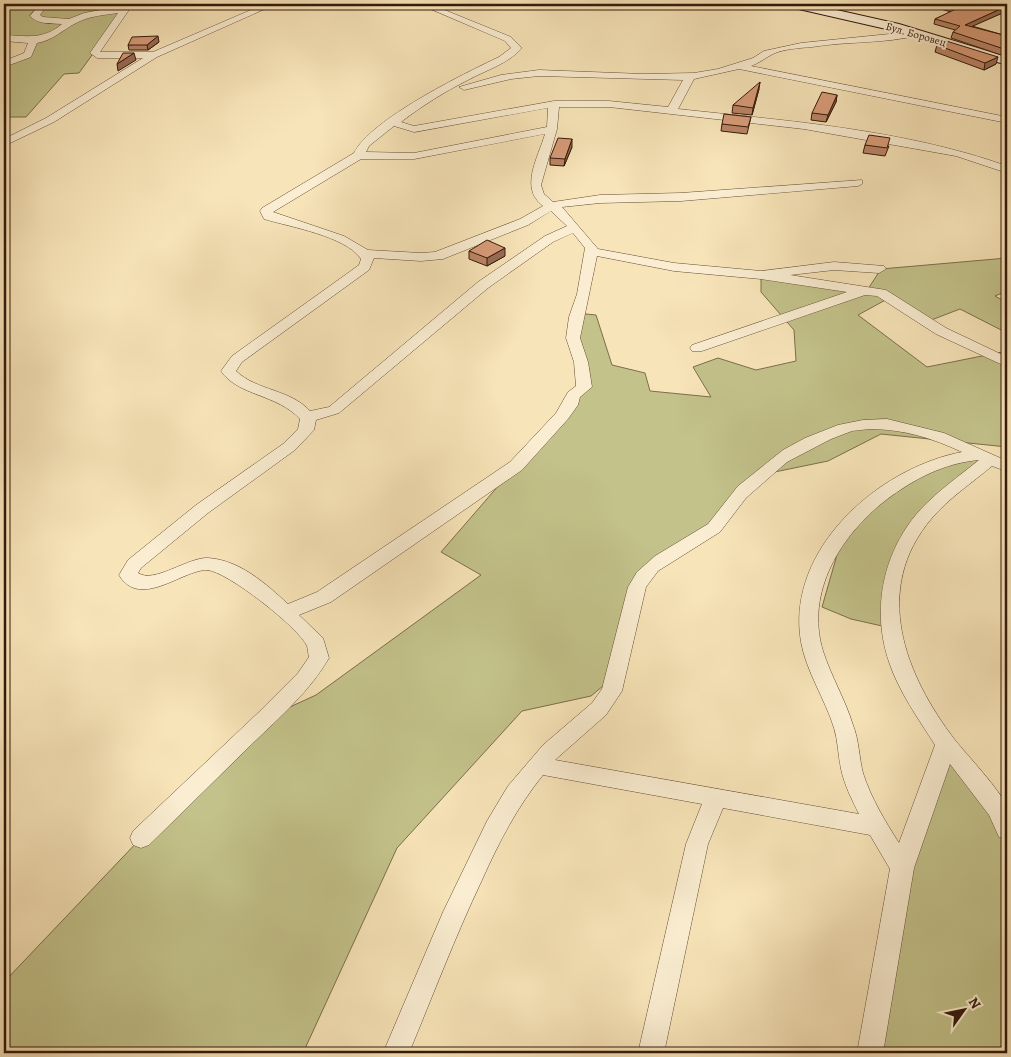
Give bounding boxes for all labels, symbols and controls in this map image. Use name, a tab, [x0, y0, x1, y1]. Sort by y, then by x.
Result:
street label: Бул. Боровец	[884, 19, 948, 50]
north arrow	[938, 984, 988, 1034]
text: N	[964, 994, 985, 1013]

